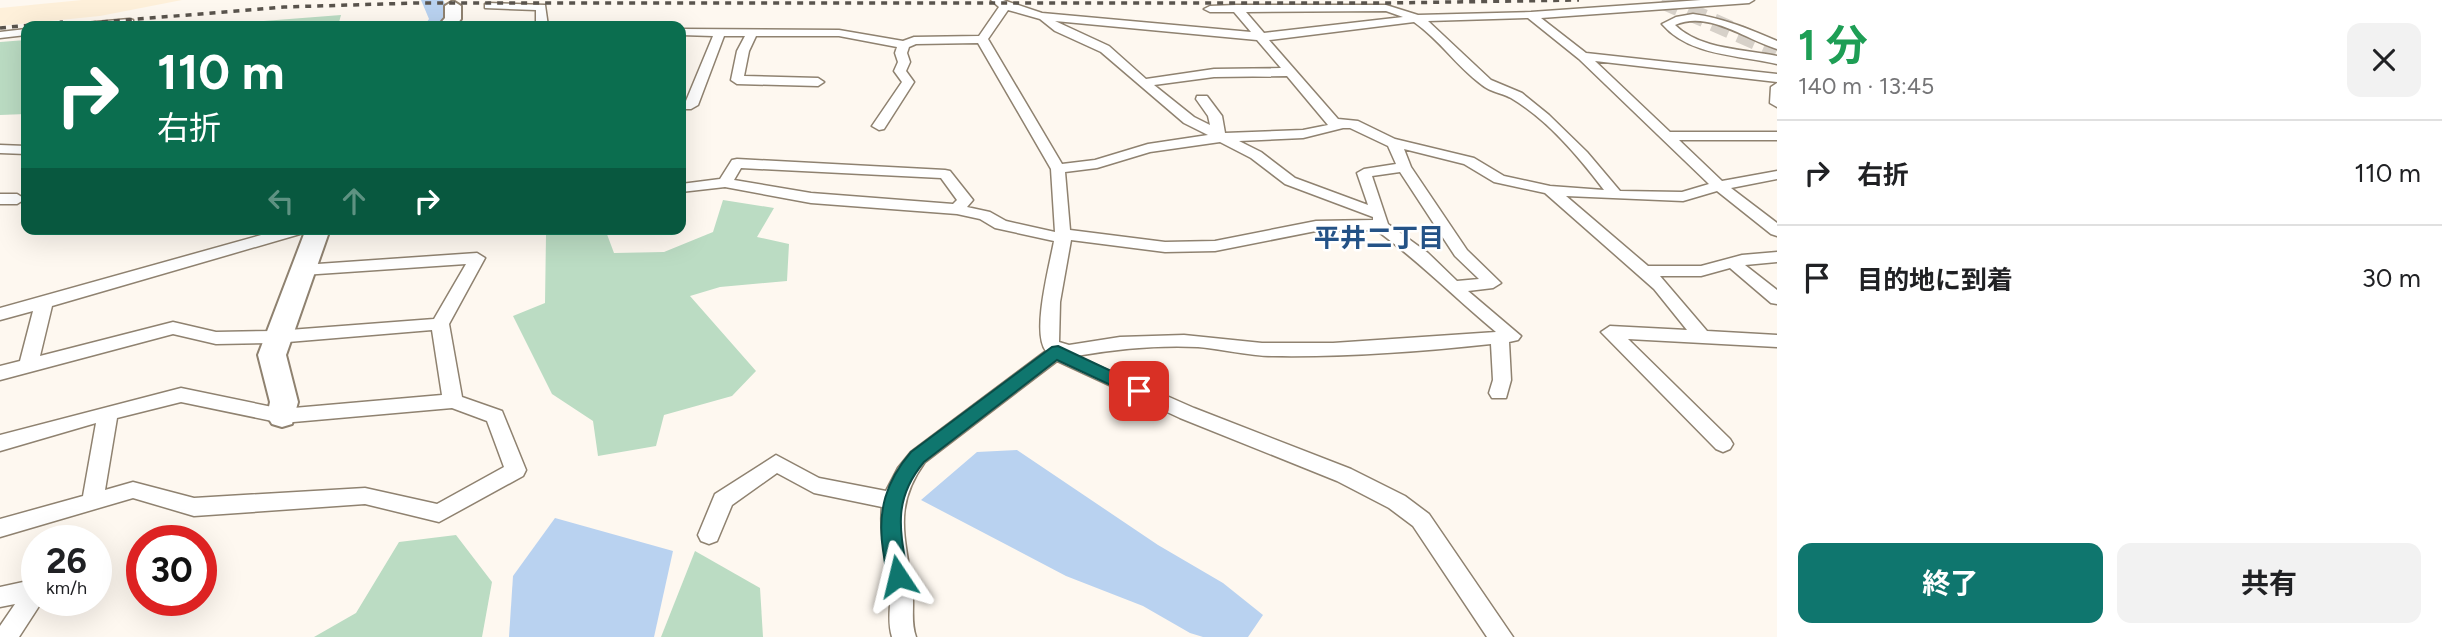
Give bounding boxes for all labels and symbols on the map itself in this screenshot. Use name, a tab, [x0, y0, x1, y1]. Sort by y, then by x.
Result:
district label: 平井二丁目	[1314, 222, 1444, 254]
pin	[1109, 361, 1169, 421]
speed limit sign: 30	[126, 525, 217, 616]
position arrow	[861, 539, 935, 613]

